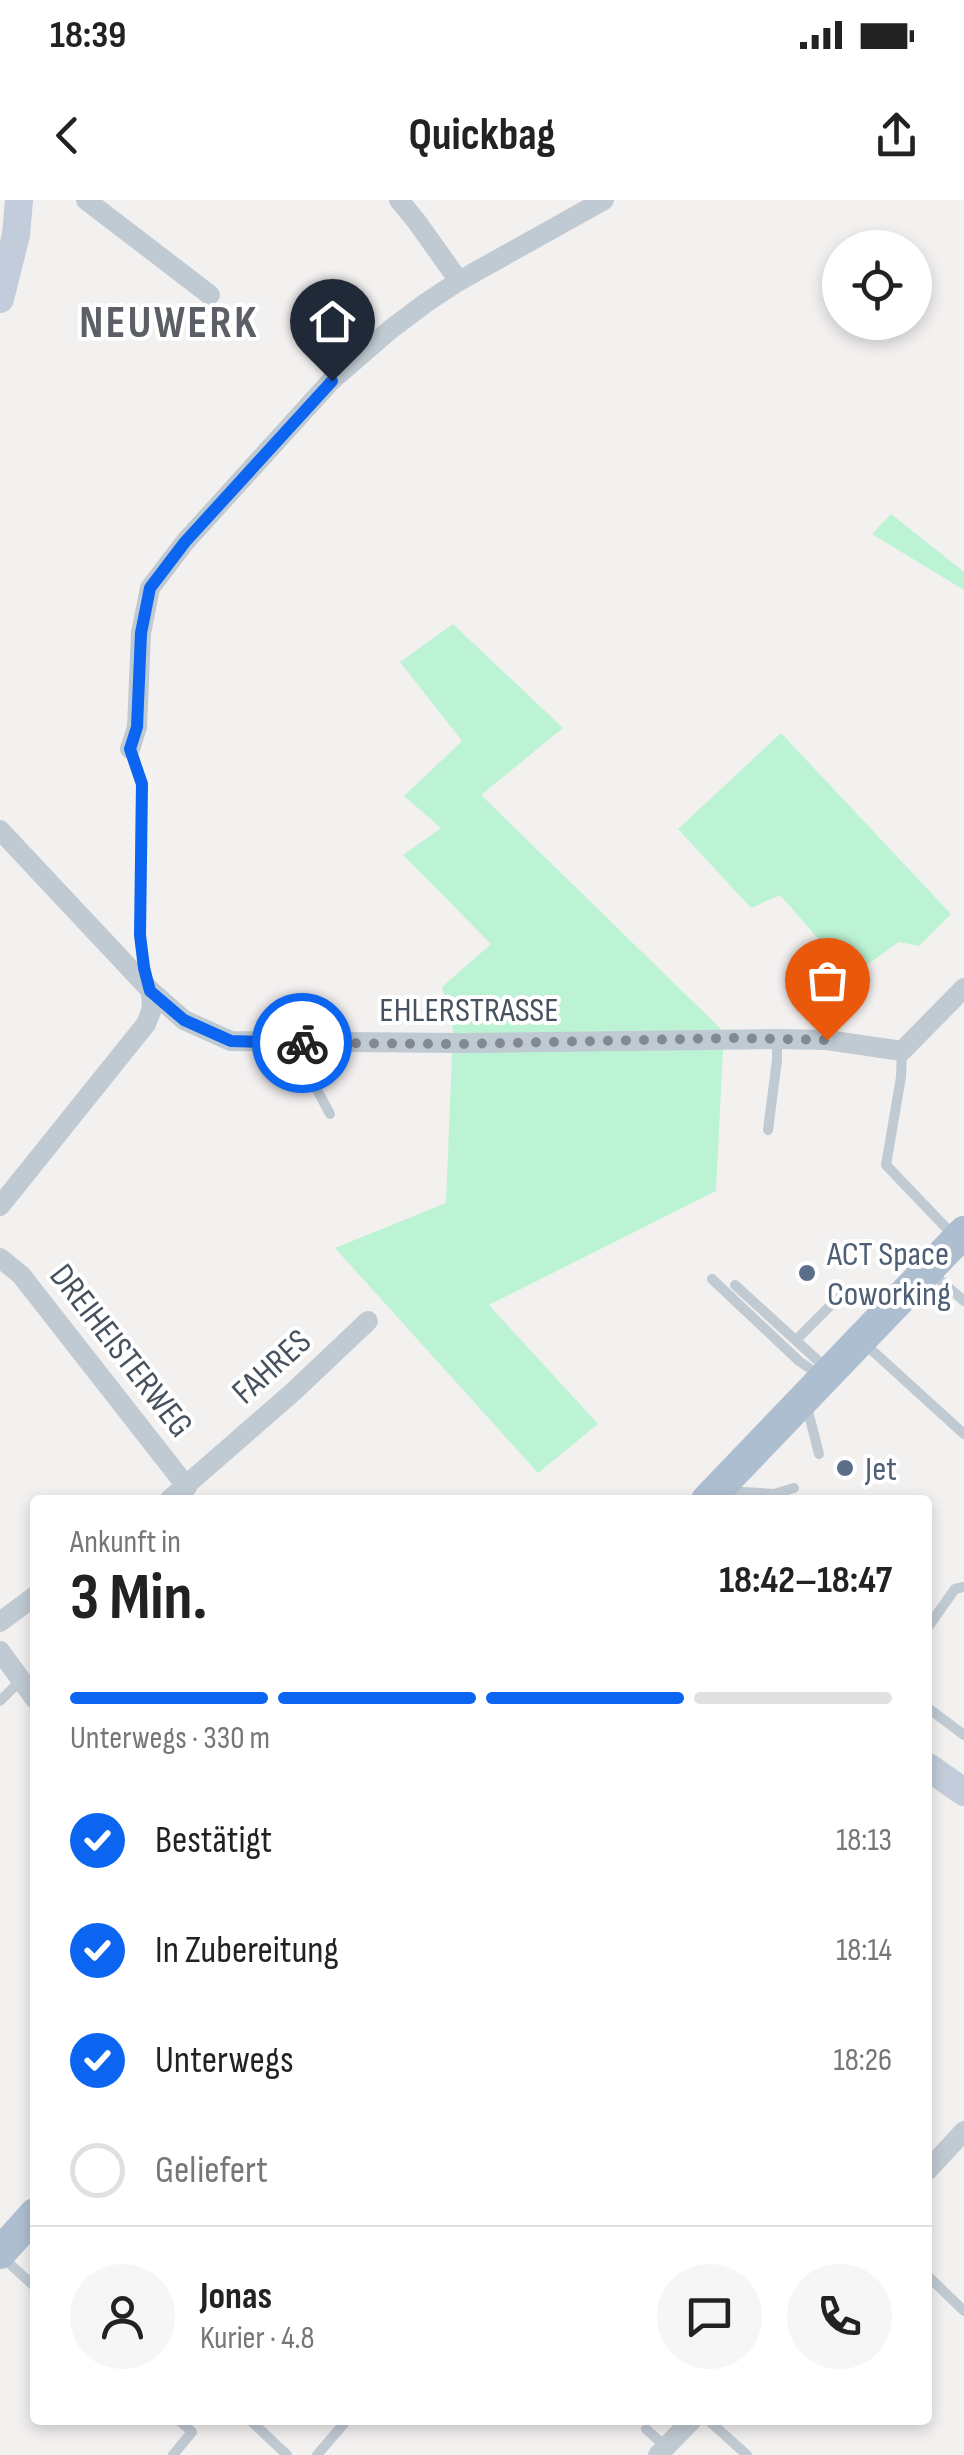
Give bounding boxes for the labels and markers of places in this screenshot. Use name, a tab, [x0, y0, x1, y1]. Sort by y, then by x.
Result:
pin	[290, 279, 375, 382]
pin	[785, 938, 870, 1041]
place label: ACT Space Coworking	[826, 1233, 951, 1316]
marker: ACT Space Coworking	[796, 1262, 818, 1284]
place label: Jet	[864, 1448, 897, 1491]
marker: Jet	[834, 1457, 856, 1479]

